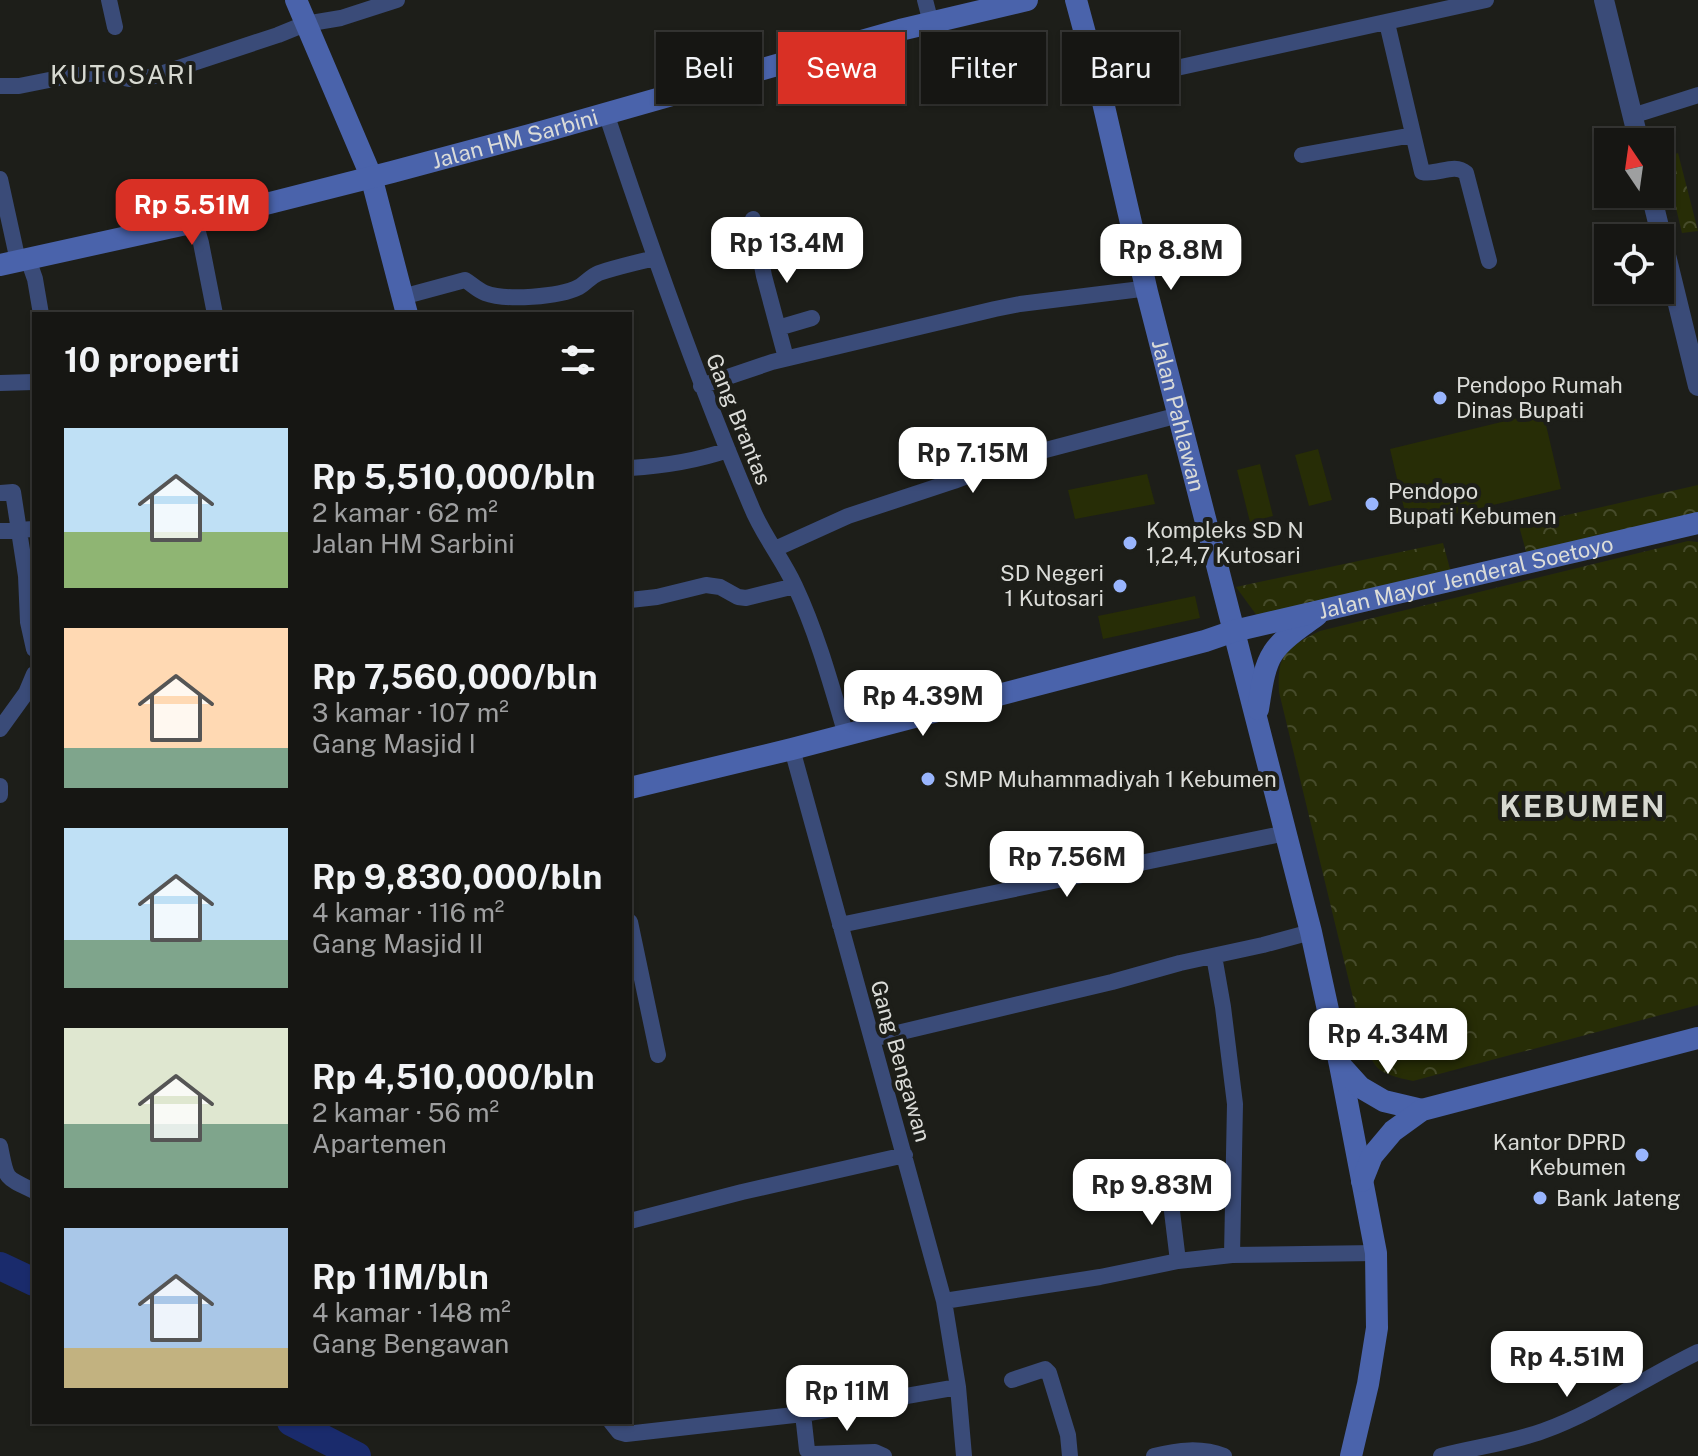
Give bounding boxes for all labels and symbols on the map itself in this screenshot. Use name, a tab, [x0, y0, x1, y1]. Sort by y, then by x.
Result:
district label: KUTOSARI	[50, 59, 196, 90]
street label: Jalan HM Sarbini	[429, 104, 601, 174]
north arrow	[1594, 128, 1674, 208]
pin: Rp 5.51M	[109, 179, 275, 247]
pin: Rp 13.4M	[704, 217, 870, 285]
pin: Rp 8.8M	[1097, 224, 1245, 292]
street label: Jalan Pahlawan	[1147, 337, 1211, 494]
street label: Gang Brantas	[701, 350, 777, 488]
place label: Pendopo Rumah Dinas Bupati	[1456, 372, 1623, 423]
marker: Pendopo Rumah Dinas Bupati	[1431, 389, 1449, 407]
pin: Rp 7.15M	[890, 427, 1056, 495]
place label: Pendopo Bupati Kebumen	[1388, 478, 1557, 529]
marker: Pendopo Bupati Kebumen	[1363, 495, 1381, 513]
place label: Kompleks SD N 1,2,4,7 Kutosari	[1146, 517, 1304, 568]
street label: Jalan Mayor Jenderal Soetoyo	[1315, 530, 1616, 624]
marker: Kompleks SD N 1,2,4,7 Kutosari	[1121, 534, 1139, 552]
place label: SD Negeri 1 Kutosari	[1000, 560, 1104, 611]
marker: SD Negeri 1 Kutosari	[1111, 577, 1129, 595]
pin: Rp 4.39M	[840, 670, 1006, 738]
place label: SMP Muhammadiyah 1 Kebumen	[944, 766, 1277, 792]
marker: SMP Muhammadiyah 1 Kebumen	[919, 770, 937, 788]
district label: KEBUMEN	[1499, 788, 1667, 824]
pin: Rp 7.56M	[984, 831, 1150, 899]
street label: Gang Bengawan	[865, 977, 937, 1145]
pin: Rp 4.34M	[1305, 1008, 1471, 1076]
place label: Kantor DPRD Kebumen	[1493, 1129, 1626, 1180]
marker: Kantor DPRD Kebumen	[1633, 1146, 1651, 1164]
pin: Rp 9.83M	[1069, 1159, 1235, 1227]
place label: Bank Jateng	[1556, 1185, 1681, 1211]
marker: Bank Jateng	[1531, 1189, 1549, 1207]
pin: Rp 4.51M	[1484, 1331, 1650, 1399]
pin: Rp 11M	[782, 1365, 912, 1433]

